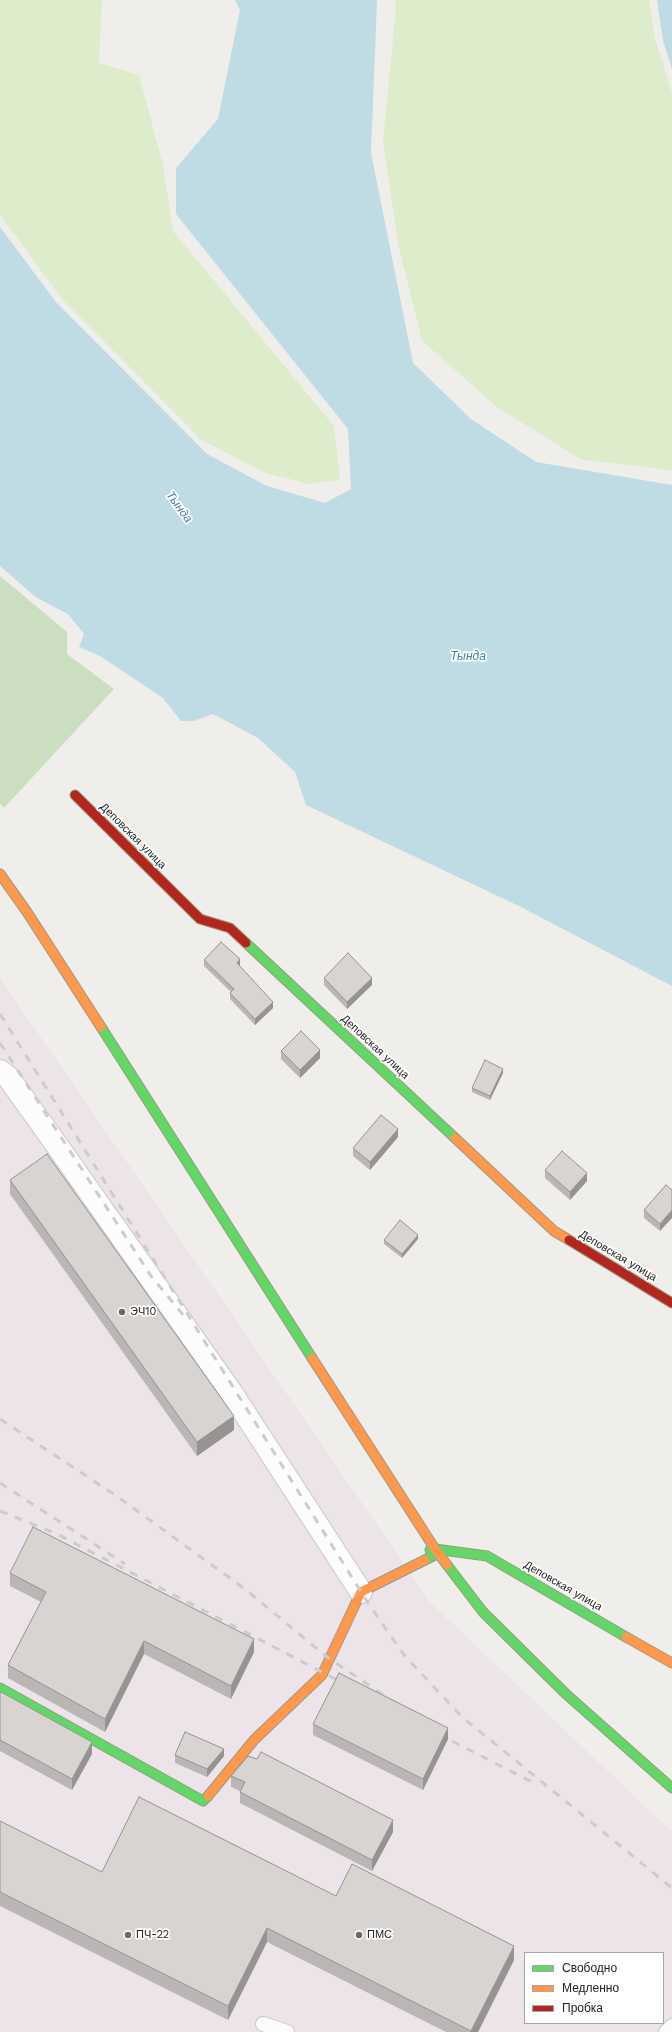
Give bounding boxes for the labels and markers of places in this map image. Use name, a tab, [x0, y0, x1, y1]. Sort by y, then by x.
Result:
place label: ЭЧ10	[130, 1305, 156, 1319]
marker: ЭЧ10	[117, 1307, 127, 1317]
place label: ПЧ-22	[136, 1928, 169, 1942]
place label: ПМС	[367, 1928, 392, 1942]
marker: ПЧ-22	[123, 1930, 133, 1940]
marker: ПМС	[354, 1930, 364, 1940]

